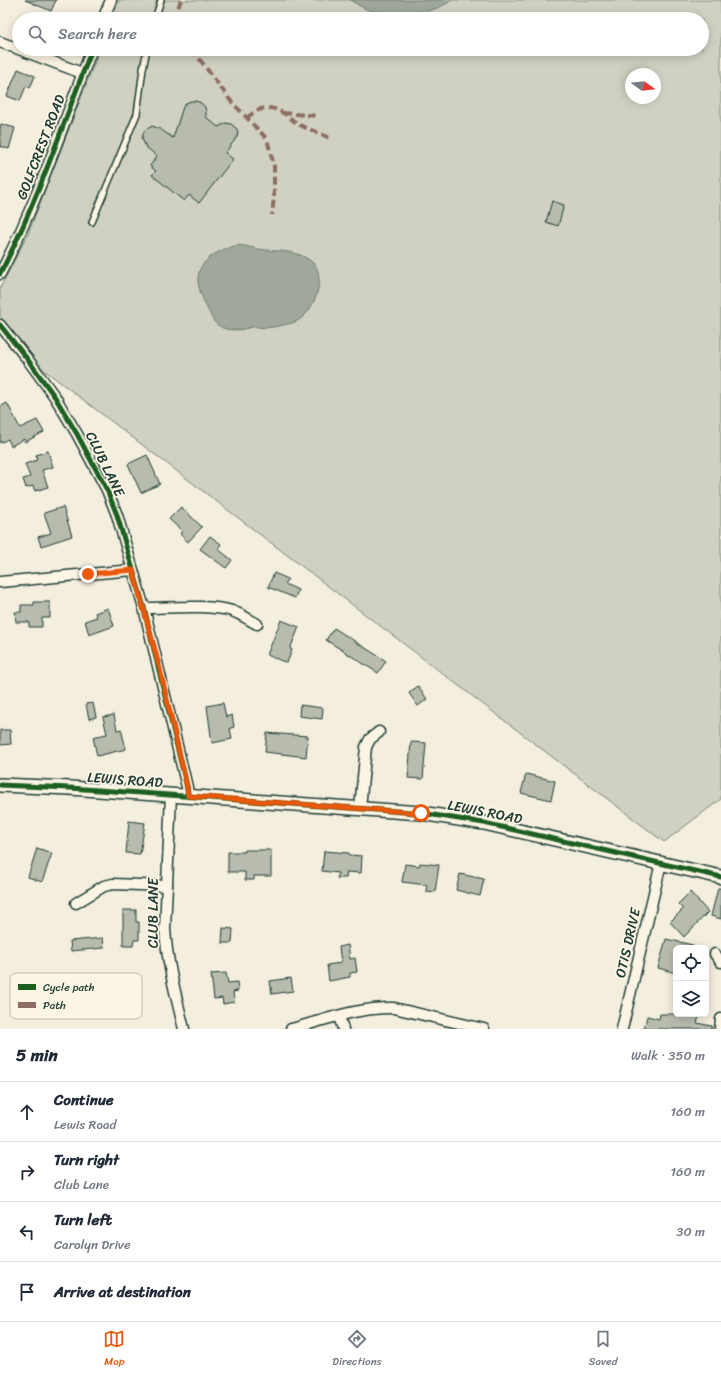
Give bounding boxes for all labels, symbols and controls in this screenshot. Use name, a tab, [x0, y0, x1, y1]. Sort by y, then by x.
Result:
search box	[12, 12, 709, 56]
text: Search here	[58, 21, 137, 47]
icon: search	[26, 23, 48, 45]
north arrow	[625, 68, 661, 104]
street label: GOLFCREST ROAD	[9, 90, 73, 203]
street label: CLUB LANE	[78, 427, 132, 502]
route end	[79, 565, 97, 583]
street label: LEWIS ROAD	[86, 765, 164, 795]
street label: LEWIS ROAD	[445, 792, 525, 832]
route start	[412, 804, 430, 822]
street label: CLUB LANE	[141, 877, 166, 948]
street label: OTIS DRIVE	[608, 904, 648, 980]
map controls	[673, 945, 709, 1017]
button: locate	[673, 945, 709, 981]
legend	[10, 973, 142, 1019]
text: Cycle path	[43, 978, 95, 997]
button: layers	[673, 981, 709, 1017]
text: Path	[43, 996, 66, 1015]
text: 5 min	[16, 1040, 58, 1070]
text: Walk · 350 m	[631, 1044, 705, 1067]
text: Continue	[54, 1087, 114, 1113]
text: 160 m	[670, 1100, 705, 1123]
icon: ahead	[16, 1101, 38, 1123]
text: Lewis Road	[54, 1113, 116, 1136]
text: Turn right	[54, 1147, 119, 1173]
text: 160 m	[670, 1160, 705, 1183]
icon: right	[16, 1161, 38, 1183]
text: Club Lane	[54, 1173, 109, 1196]
text: Turn left	[54, 1207, 112, 1233]
text: 30 m	[676, 1220, 705, 1243]
icon: left	[16, 1221, 38, 1243]
text: Carolyn Drive	[54, 1233, 131, 1256]
text: Arrive at destination	[54, 1279, 191, 1305]
icon: arrive	[16, 1281, 38, 1303]
tab: Map	[103, 1328, 125, 1371]
tab: Directions	[332, 1328, 382, 1371]
tab: Saved	[589, 1328, 618, 1371]

